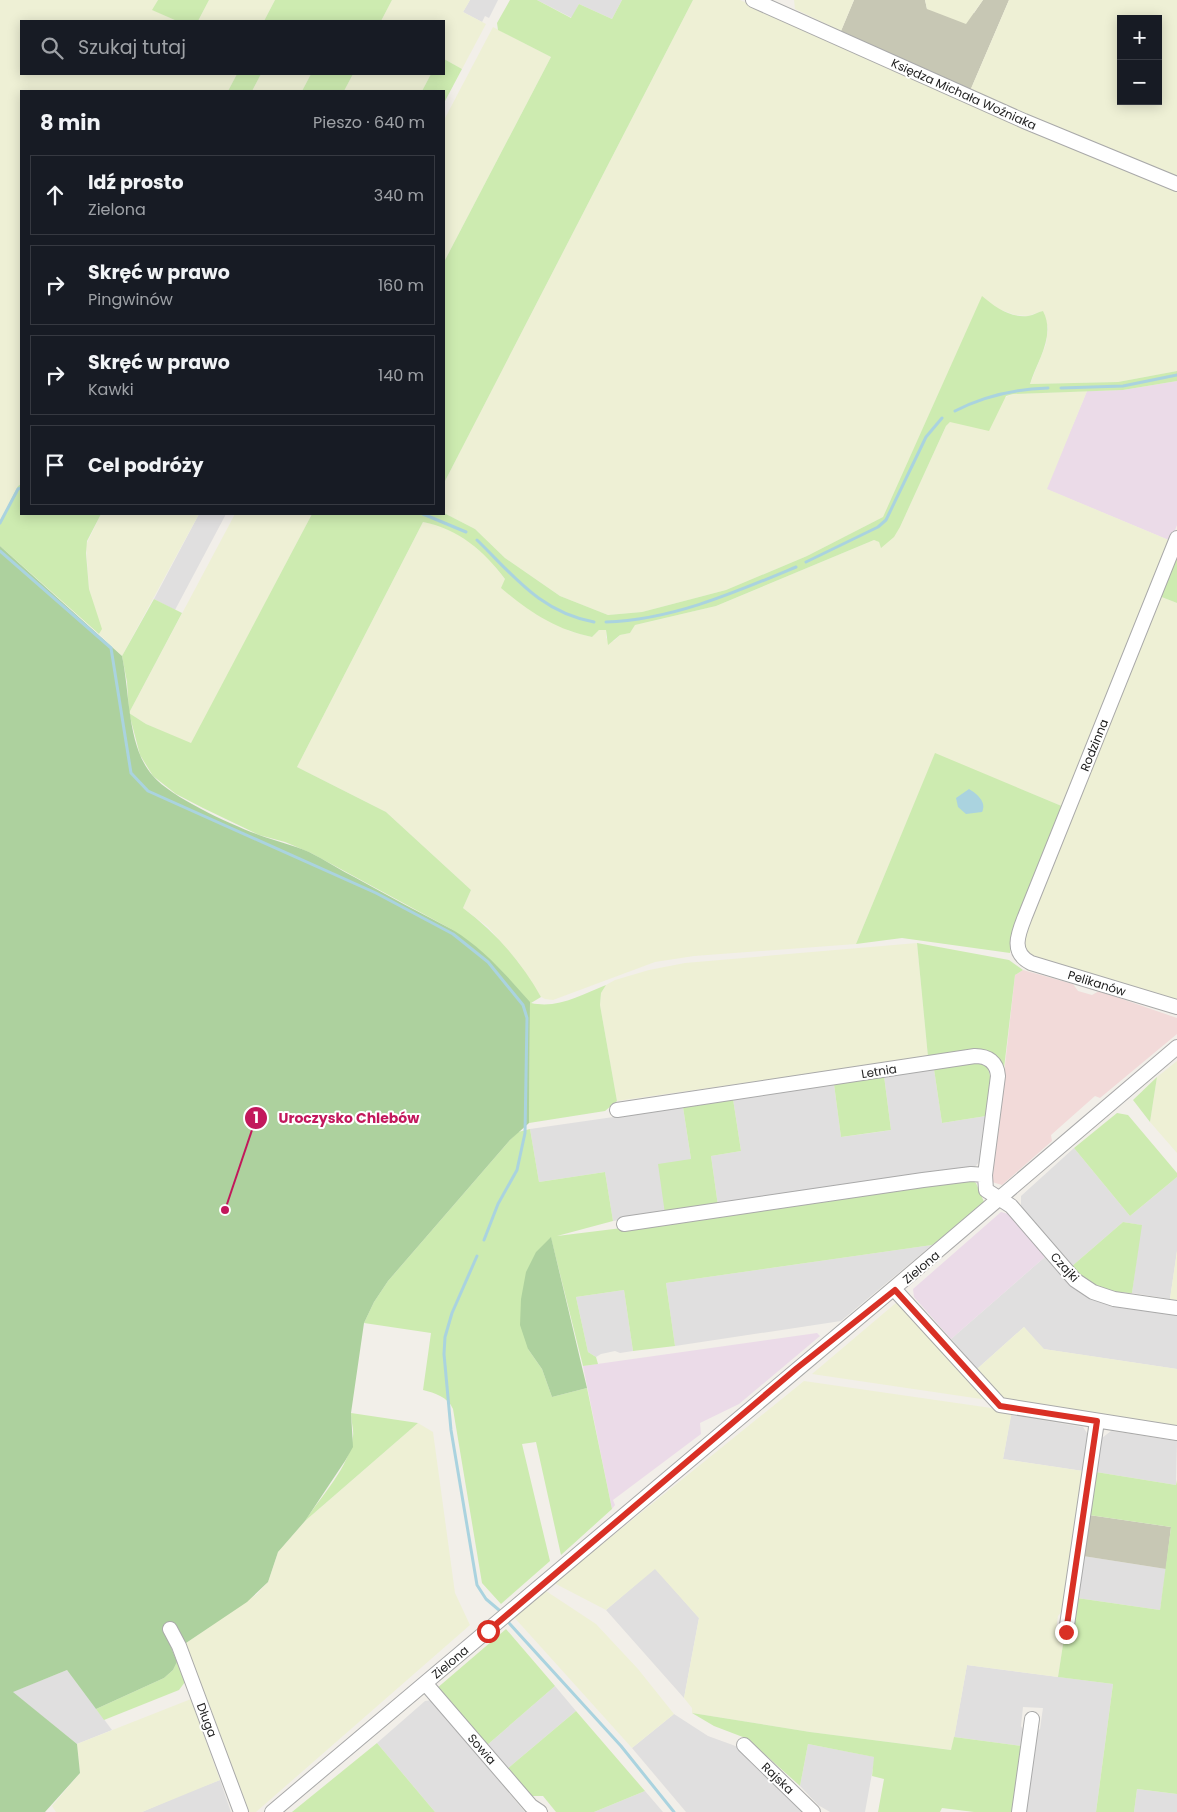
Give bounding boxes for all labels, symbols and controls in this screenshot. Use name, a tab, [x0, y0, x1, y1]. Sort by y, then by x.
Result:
map controls	[1117, 15, 1162, 105]
button: +	[1117, 15, 1162, 60]
search box	[20, 20, 445, 75]
icon: search	[38, 34, 66, 62]
text: Szukaj tutaj	[78, 34, 186, 61]
street label: Księdza Michała Woźniaka	[889, 54, 1039, 134]
button: −	[1117, 60, 1162, 105]
text: 8 min	[40, 108, 101, 137]
text: Pieszo · 640 m	[313, 111, 425, 134]
text: Idź prosto	[88, 169, 184, 196]
icon: ahead	[41, 181, 69, 209]
text: 340 m	[374, 184, 424, 207]
text: Zielona	[88, 198, 146, 221]
text: Skręć w prawo	[88, 259, 230, 286]
icon: right	[41, 271, 69, 299]
text: 160 m	[378, 274, 424, 297]
text: Pingwinów	[88, 288, 173, 311]
text: Skręć w prawo	[88, 349, 230, 376]
icon: right	[41, 361, 69, 389]
text: 140 m	[378, 364, 424, 387]
text: Kawki	[88, 378, 134, 401]
icon: arrive	[41, 451, 69, 479]
text: Cel podróży	[88, 452, 203, 479]
street label: Rodzinna	[1076, 716, 1112, 774]
street label: Pelikanów	[1066, 966, 1128, 1000]
street label: Letnia	[860, 1060, 898, 1082]
callout: Uroczysko Chlebów	[243, 1103, 429, 1132]
text: 1	[253, 1107, 259, 1128]
text: Uroczysko Chlebów	[279, 1108, 420, 1128]
street label: Zielona	[899, 1247, 943, 1287]
street label: Czajki	[1047, 1248, 1083, 1286]
route start	[477, 1620, 500, 1643]
route end	[1055, 1621, 1078, 1644]
street label: Zielona	[428, 1642, 472, 1682]
street label: Długa	[193, 1700, 221, 1740]
street label: Sowia	[464, 1730, 500, 1768]
street label: Rajska	[758, 1758, 798, 1798]

